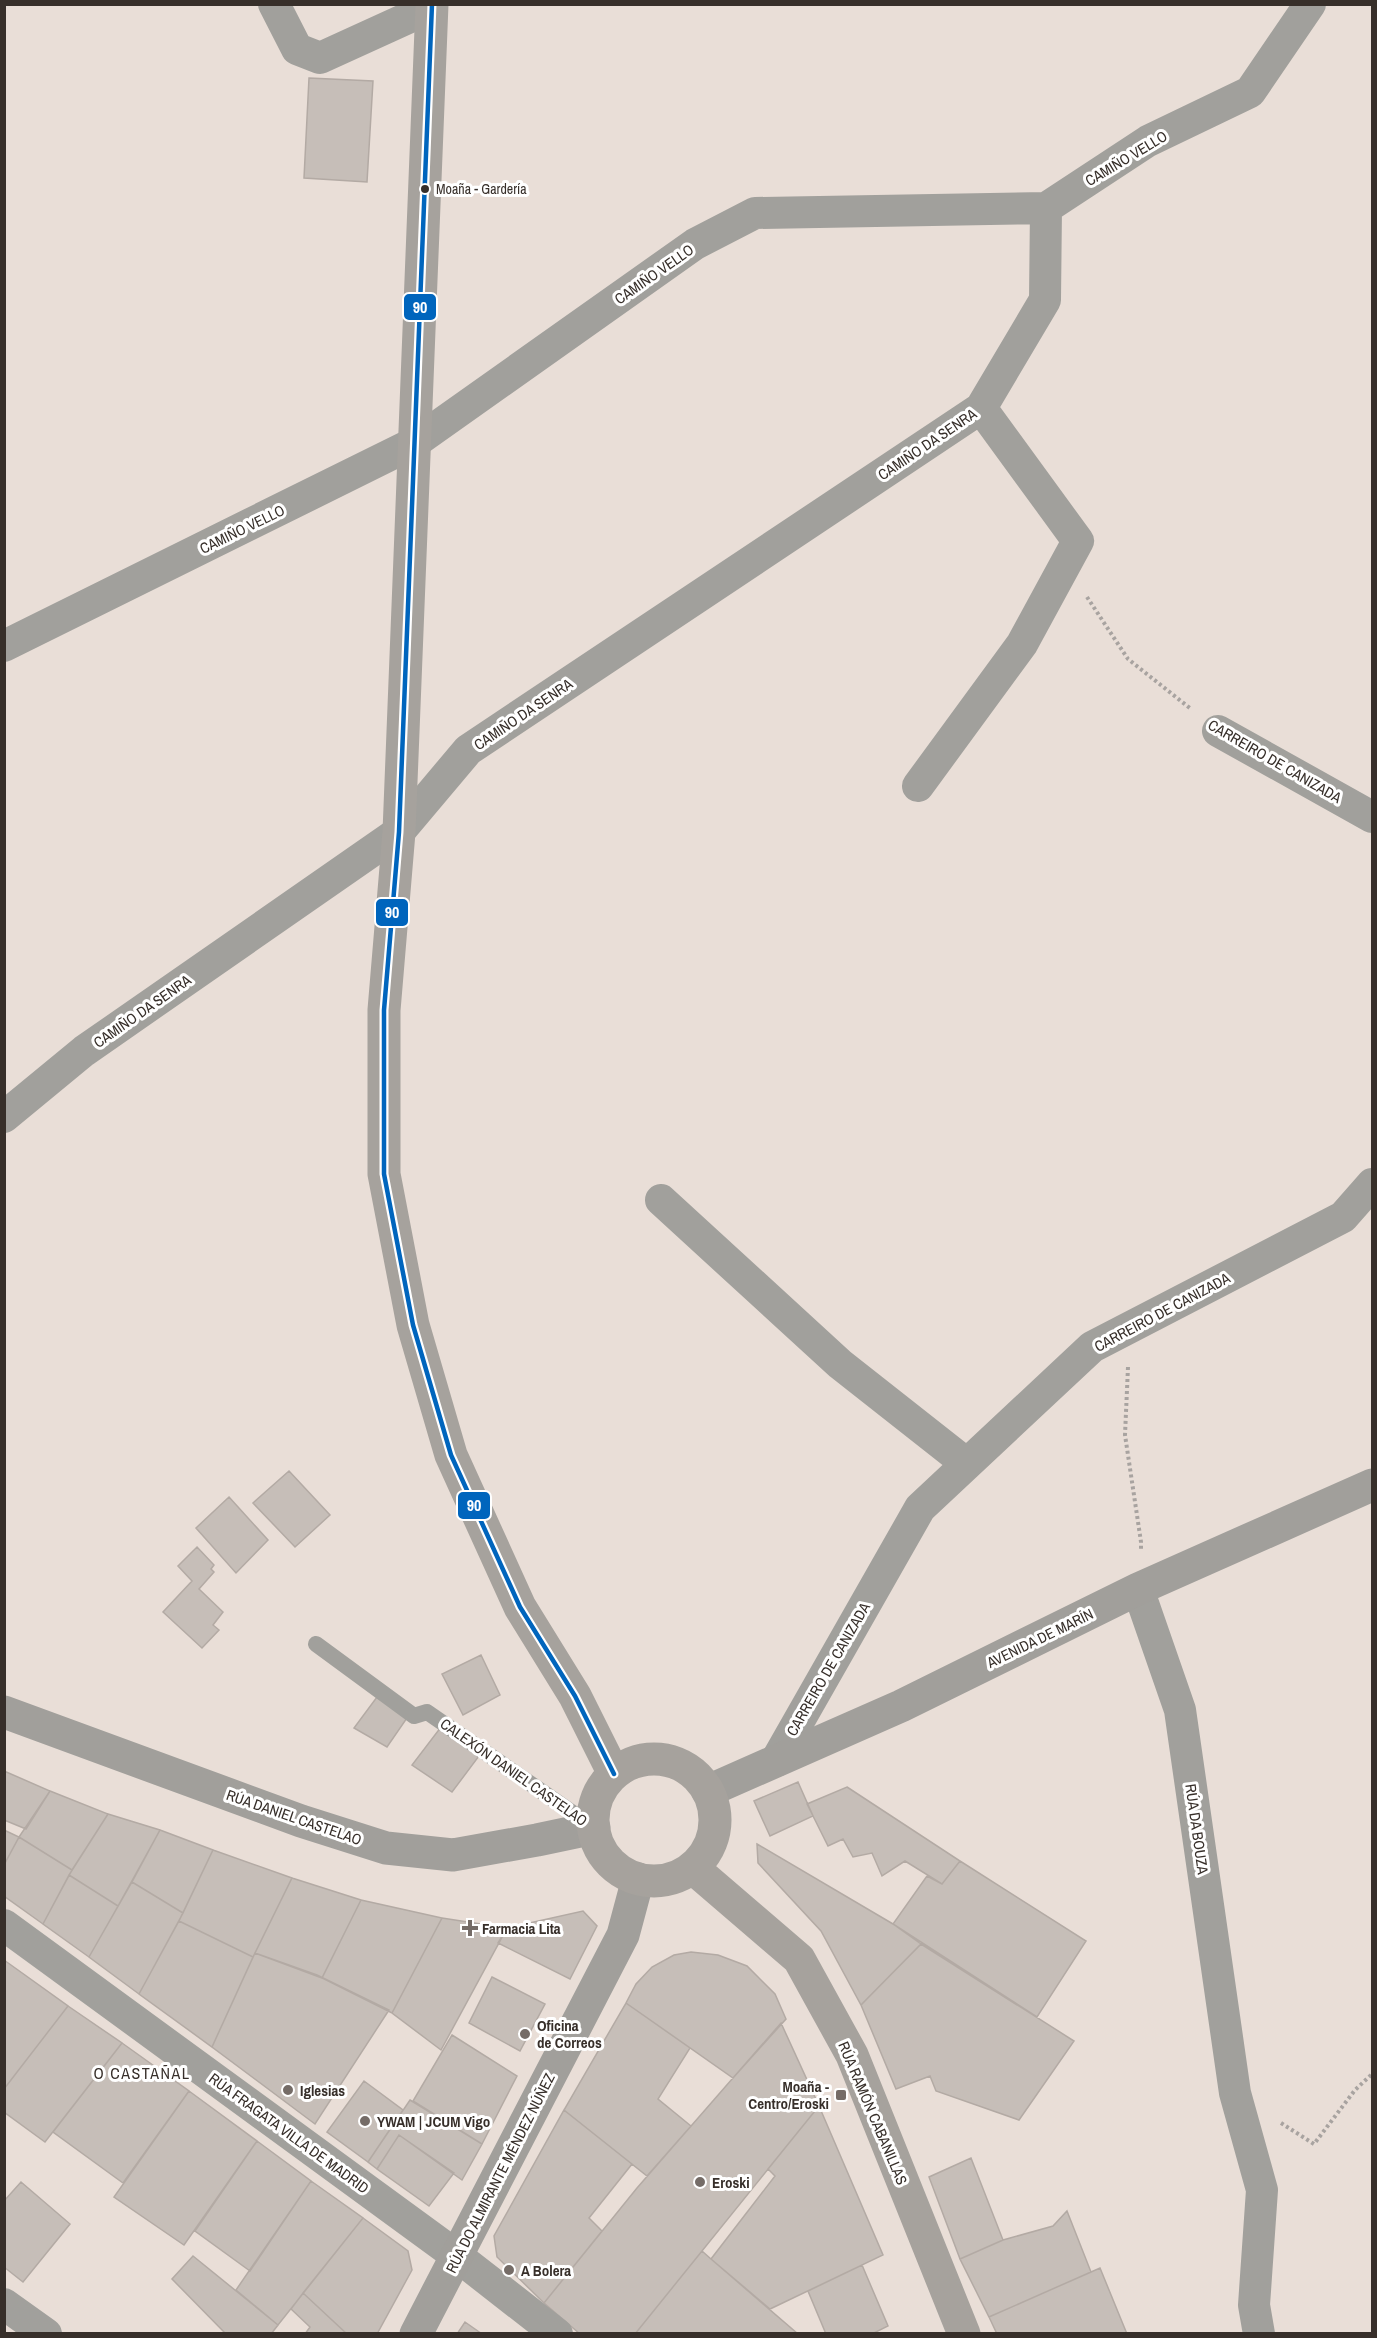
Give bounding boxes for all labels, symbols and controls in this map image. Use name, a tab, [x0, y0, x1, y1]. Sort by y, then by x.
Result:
street label: CAMIÑO VELLO	[1081, 125, 1171, 191]
place label: Moaña - Gardería	[436, 180, 527, 198]
marker: Moaña - Gardería	[419, 183, 431, 195]
street label: CAMIÑO VELLO	[610, 239, 698, 309]
line badge: 90	[403, 293, 437, 321]
text: 90	[413, 296, 427, 318]
street label: CAMIÑO DA SENRA	[874, 403, 981, 485]
street label: CAMIÑO VELLO	[196, 499, 288, 559]
street label: CAMIÑO DA SENRA	[470, 673, 577, 755]
street label: CARREIRO DE CANIZADA	[1204, 714, 1346, 808]
line badge: 90	[375, 898, 409, 927]
text: 90	[385, 901, 399, 923]
street label: CAMIÑO DA SENRA	[89, 969, 196, 1053]
street label: CARREIRO DE CANIZADA	[1090, 1267, 1234, 1357]
line badge: 90	[457, 1491, 491, 1520]
text: 90	[467, 1494, 481, 1516]
street label: CARREIRO DE CANIZADA	[781, 1598, 875, 1740]
street label: AVENIDA DE MARÍN	[982, 1603, 1097, 1673]
street label: CALEXÓN DANIEL CASTELAO	[436, 1713, 592, 1831]
street label: RÚA DA BOUZA	[1180, 1783, 1214, 1876]
street label: RÚA DANIEL CASTELAO	[224, 1784, 364, 1850]
place label: Farmacia Lita	[482, 1918, 561, 1939]
marker: Farmacia Lita	[463, 1921, 477, 1935]
place label: Oficina de Correos	[537, 2015, 602, 2053]
marker: Oficina de Correos	[518, 2027, 532, 2041]
street label: RÚA RAMÓN CABANILLAS	[833, 2038, 913, 2188]
district label: O CASTAÑAL	[93, 2062, 191, 2084]
street label: RÚA FRAGATA VILLA DE MADRID	[205, 2068, 373, 2198]
street label: RÚA DO ALMIRANTE MÉNDEZ NÚÑEZ	[440, 2069, 560, 2276]
place label: Moaña - Centro/Eroski	[748, 2076, 829, 2114]
place label: Iglesias	[300, 2080, 345, 2101]
marker: Iglesias	[281, 2083, 295, 2097]
marker: Moaña - Centro/Eroski	[834, 2088, 848, 2102]
place label: YWAM | JCUM Vigo	[377, 2111, 490, 2132]
marker: YWAM | JCUM Vigo	[358, 2114, 372, 2128]
place label: Eroski	[712, 2172, 750, 2193]
marker: Eroski	[693, 2175, 707, 2189]
place label: A Bolera	[521, 2260, 571, 2281]
marker: A Bolera	[502, 2263, 516, 2277]

